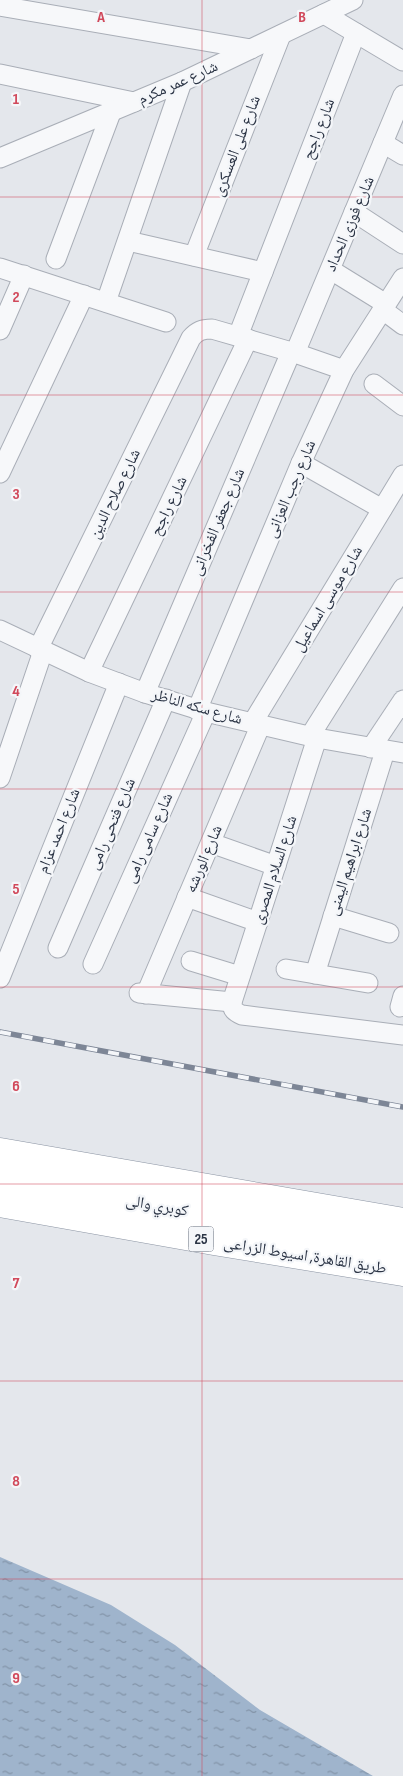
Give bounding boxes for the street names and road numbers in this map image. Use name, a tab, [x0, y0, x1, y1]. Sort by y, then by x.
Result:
street label: شارع عمر مكرم	[135, 57, 221, 109]
street label: شارع على العسكرى	[209, 93, 265, 199]
street label: شارع راجح	[299, 96, 339, 162]
street label: شارع فوزى الحداد	[321, 174, 379, 274]
street label: شارع رجب العزانى	[262, 437, 320, 541]
street label: شارع صلاح الدين	[85, 446, 145, 542]
street label: شارع جعفر الفخرانى	[187, 466, 249, 578]
street label: شارع راجح	[146, 473, 192, 539]
street label: شارع موسى اسماعيل	[289, 543, 367, 655]
street label: شارع سكه الناظر	[148, 685, 245, 729]
street label: شارع فتحى رامى	[84, 775, 140, 873]
street label: شارع احمد عزام	[33, 786, 85, 876]
street label: شارع سامى رامى	[121, 790, 177, 886]
street label: شارع ابراهيم اليمنى	[324, 806, 376, 918]
street label: شارع السلام المصرى	[248, 813, 302, 927]
street label: شارع الورشه	[181, 822, 227, 896]
street label: كوبري والى	[124, 1191, 190, 1223]
road number: 25	[188, 1226, 214, 1252]
street label: طريق القاهرة, اسيوط الزراعى	[222, 1234, 388, 1278]

